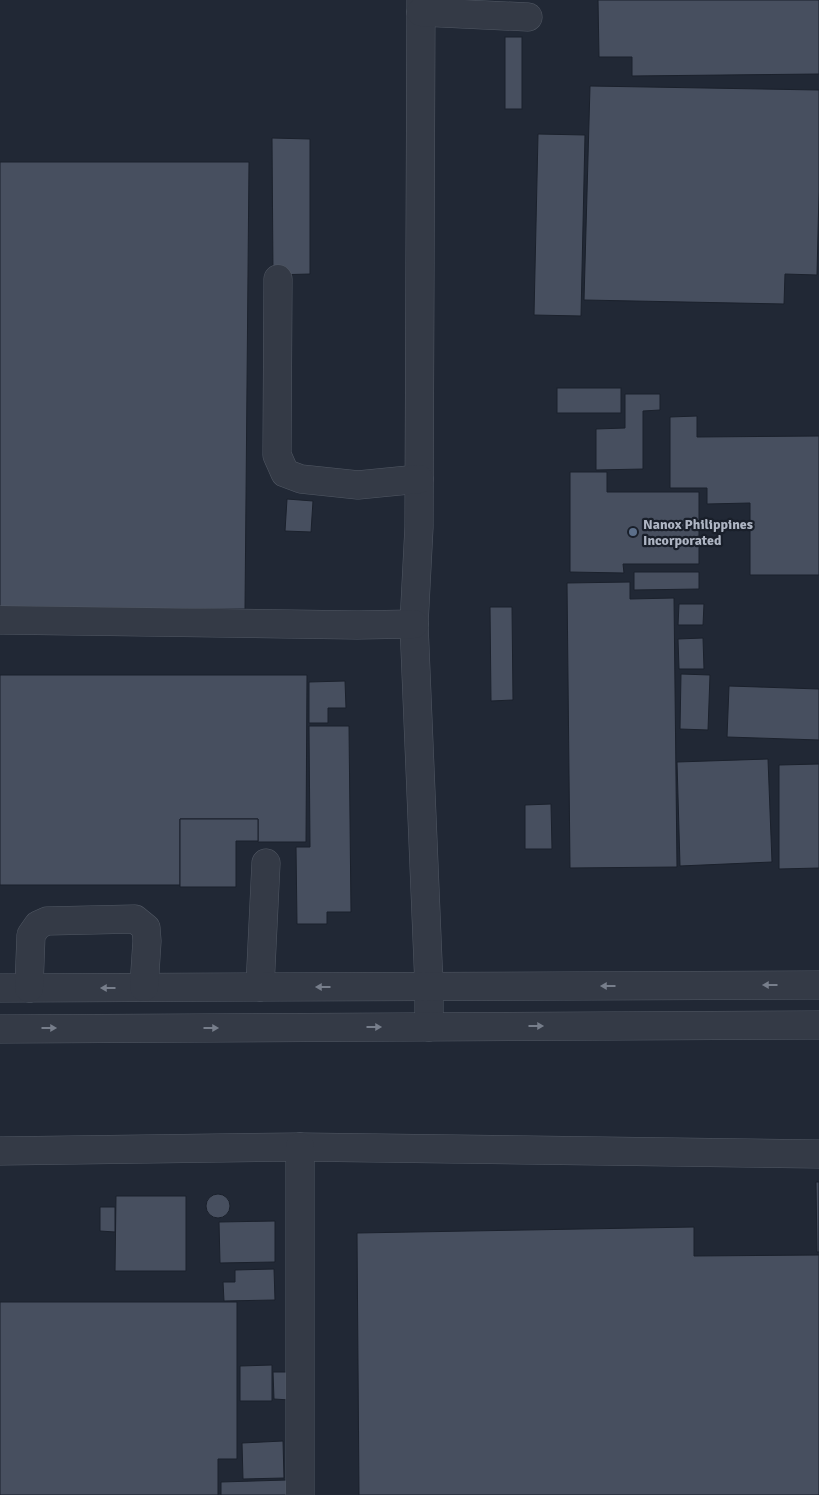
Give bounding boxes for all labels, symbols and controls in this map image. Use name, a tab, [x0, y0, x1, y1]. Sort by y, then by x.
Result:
place label: Nanox Philippines Incorporated	[643, 516, 753, 549]
marker: Nanox Philippines Incorporated	[627, 526, 639, 538]
one-way arrow	[762, 981, 778, 989]
one-way arrow	[600, 982, 616, 990]
one-way arrow	[315, 983, 331, 991]
one-way arrow	[100, 984, 116, 992]
one-way arrow	[528, 1022, 544, 1030]
one-way arrow	[366, 1023, 382, 1031]
one-way arrow	[41, 1024, 57, 1032]
one-way arrow	[203, 1024, 219, 1032]

